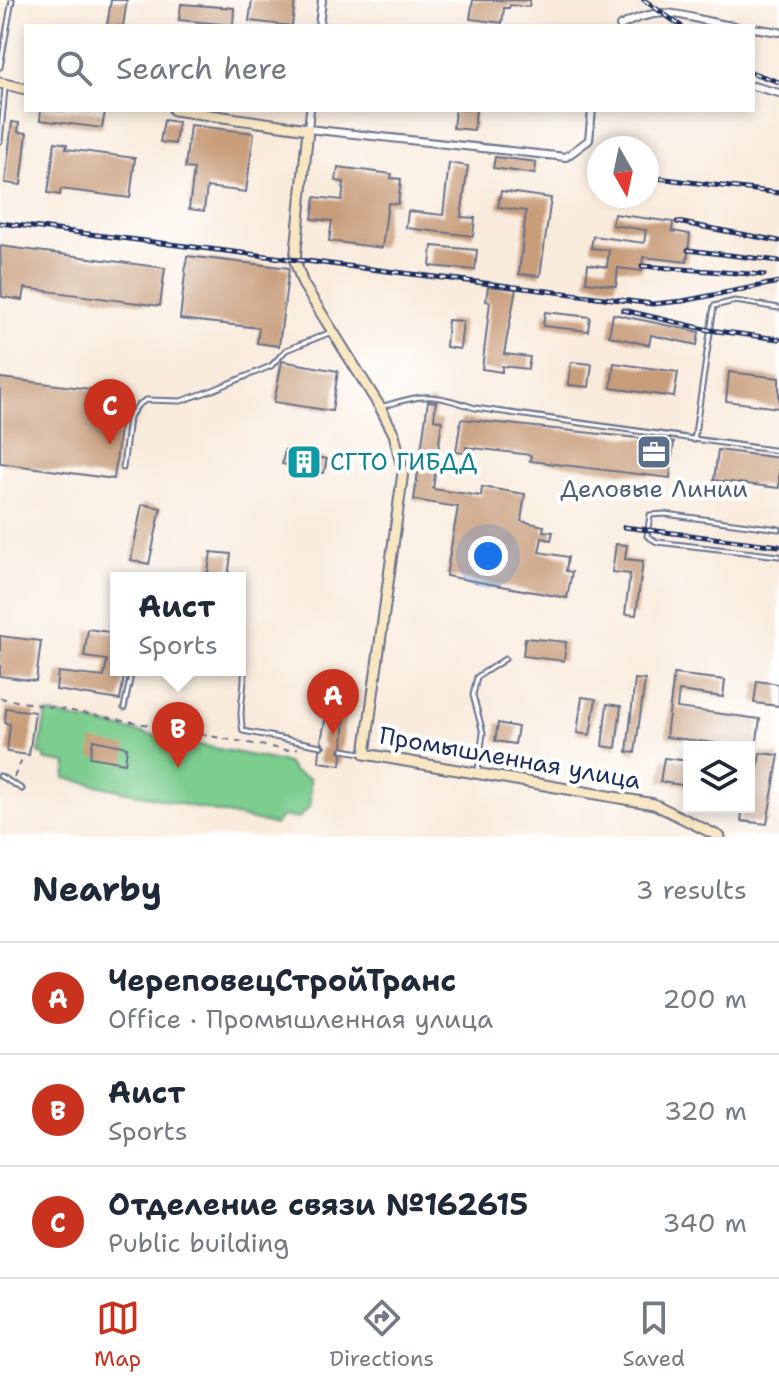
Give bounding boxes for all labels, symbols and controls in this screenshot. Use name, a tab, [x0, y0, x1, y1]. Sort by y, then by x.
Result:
search box	[24, 24, 755, 112]
icon: search	[52, 46, 96, 90]
text: Search here	[116, 48, 287, 89]
north arrow	[587, 136, 659, 208]
pin: C	[84, 379, 136, 445]
office icon: Деловые Линии	[635, 433, 673, 471]
building icon: СГТО ГИБДД	[285, 443, 323, 481]
place label: СГТО ГИБДД	[330, 446, 477, 478]
place label: Деловые Линии	[560, 473, 748, 505]
your location	[468, 536, 508, 576]
popup	[110, 572, 246, 676]
text: Аист	[138, 586, 215, 627]
text: Sports	[138, 627, 218, 662]
pin: A	[307, 669, 359, 735]
pin: B	[152, 702, 204, 768]
street label: Промышленная улица	[377, 719, 643, 797]
map controls	[683, 741, 755, 813]
button: layers	[683, 741, 755, 813]
text: Nearby	[32, 866, 162, 912]
text: 3 results	[635, 872, 747, 907]
text: ЧереповецСтройТранс	[108, 960, 456, 1001]
text: A	[48, 981, 68, 1016]
text: 200 m	[662, 981, 747, 1016]
text: Office · Промышленная улица	[108, 1001, 493, 1036]
text: Аист	[108, 1072, 185, 1113]
text: B	[50, 1093, 66, 1128]
text: 320 m	[664, 1093, 747, 1128]
text: Sports	[108, 1113, 188, 1148]
text: Отделение связи №162615	[108, 1184, 528, 1225]
text: C	[50, 1205, 66, 1240]
text: 340 m	[662, 1205, 747, 1240]
text: Public building	[108, 1225, 289, 1260]
tab: Map	[94, 1296, 141, 1373]
tab: Directions	[329, 1296, 434, 1373]
tab: Saved	[622, 1296, 685, 1373]

